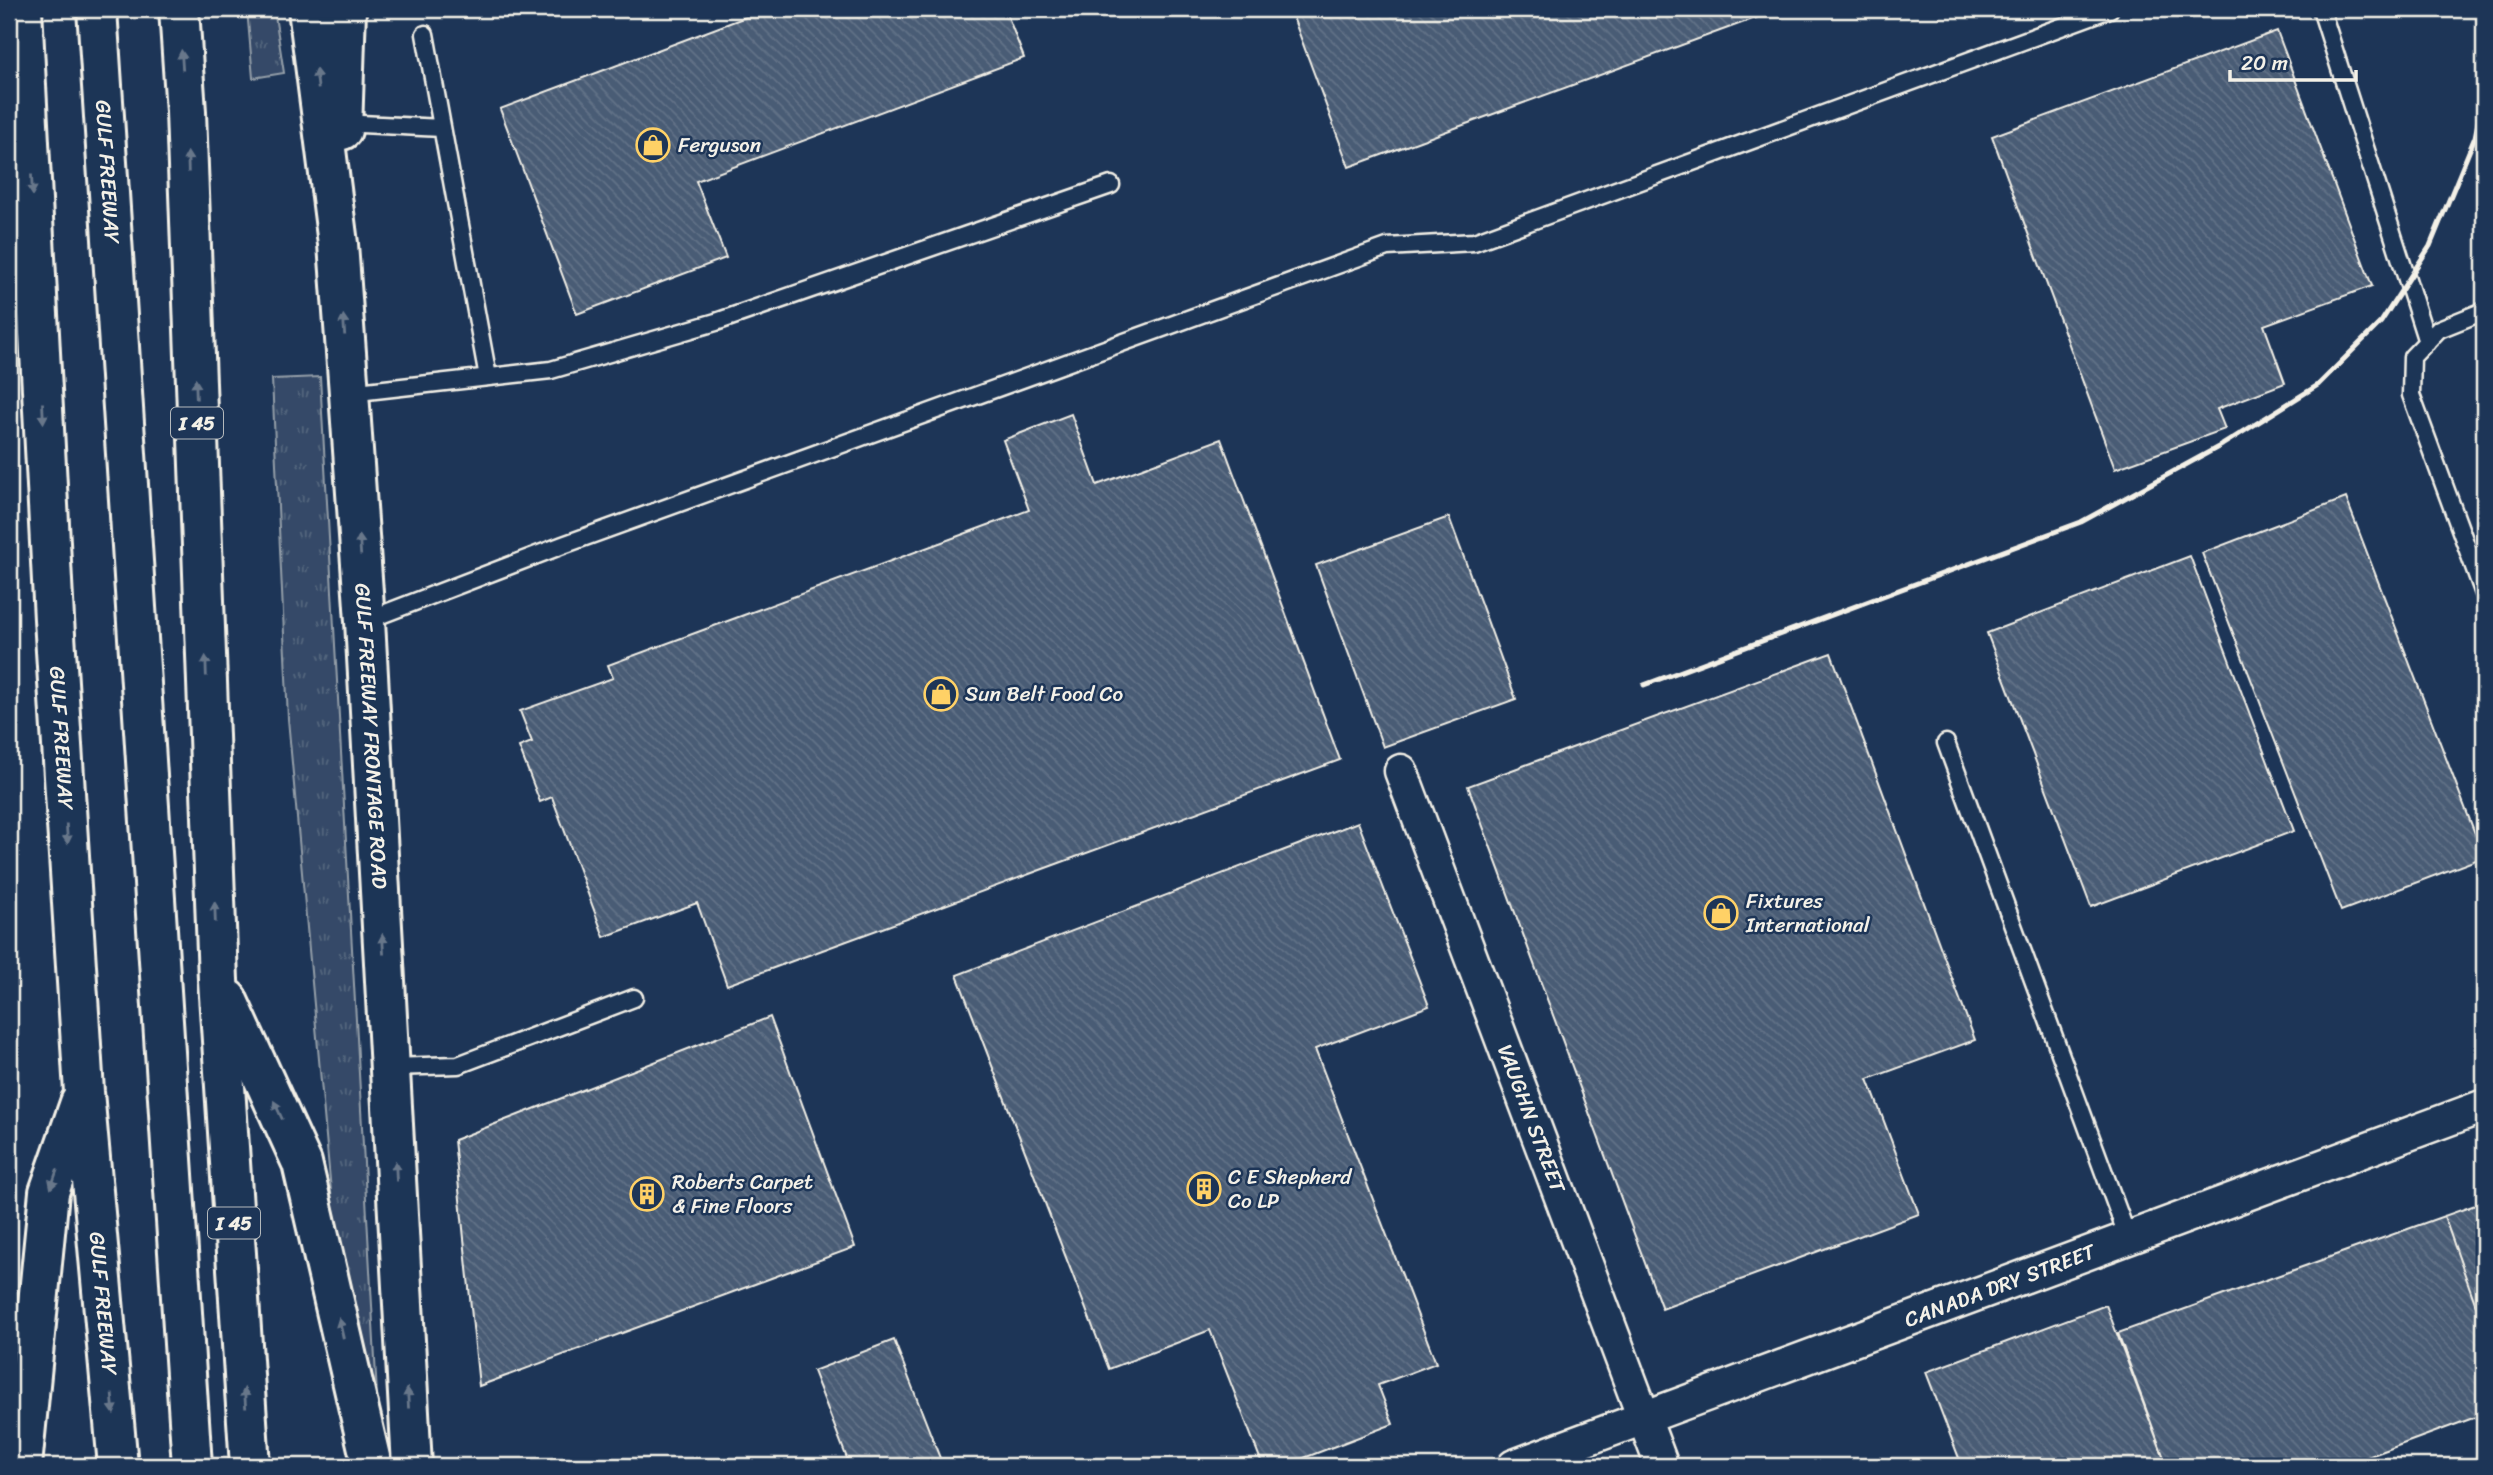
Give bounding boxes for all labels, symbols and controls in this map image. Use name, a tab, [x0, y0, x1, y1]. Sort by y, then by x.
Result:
scale bar	[2230, 38, 2356, 82]
text: 20 m	[2241, 44, 2288, 82]
one-way arrow	[177, 49, 188, 71]
one-way arrow	[312, 68, 323, 90]
street label: GULF FREEWAY	[84, 99, 131, 246]
shop icon: Ferguson	[634, 126, 672, 164]
place label: Ferguson	[678, 126, 761, 164]
one-way arrow	[182, 151, 193, 173]
one-way arrow	[26, 175, 37, 197]
one-way arrow	[338, 314, 349, 336]
one-way arrow	[190, 378, 202, 400]
one-way arrow	[38, 402, 49, 424]
road number: I 45	[171, 408, 223, 438]
one-way arrow	[354, 534, 365, 556]
street label: GULF FREEWAY FRONTAGE ROAD	[343, 582, 399, 890]
one-way arrow	[200, 655, 211, 677]
street label: GULF FREEWAY	[38, 665, 85, 812]
shop icon: Sun Belt Food Co	[922, 675, 960, 713]
place label: Sun Belt Food Co	[965, 675, 1124, 713]
one-way arrow	[62, 823, 73, 845]
place label: Fixtures International	[1745, 882, 1871, 944]
shop icon: Fixtures International	[1702, 894, 1740, 932]
one-way arrow	[210, 901, 221, 923]
one-way arrow	[377, 933, 388, 955]
street label: VAUGHN STREET	[1486, 1039, 1577, 1200]
one-way arrow	[272, 1100, 284, 1120]
place label: C E Shepherd Co LP	[1228, 1158, 1353, 1220]
one-way arrow	[390, 1160, 401, 1182]
place label: Roberts Carpet & Fine Floors	[672, 1163, 813, 1225]
one-way arrow	[48, 1169, 59, 1190]
building icon: C E Shepherd Co LP	[1185, 1170, 1223, 1208]
building icon: Roberts Carpet & Fine Floors	[628, 1175, 666, 1213]
road number: I 45	[208, 1208, 260, 1238]
street label: GULF FREEWAY	[78, 1230, 129, 1378]
street label: CANADA DRY STREET	[1899, 1232, 2102, 1339]
one-way arrow	[335, 1317, 346, 1339]
one-way arrow	[240, 1387, 251, 1409]
one-way arrow	[403, 1387, 414, 1409]
one-way arrow	[108, 1393, 119, 1415]

